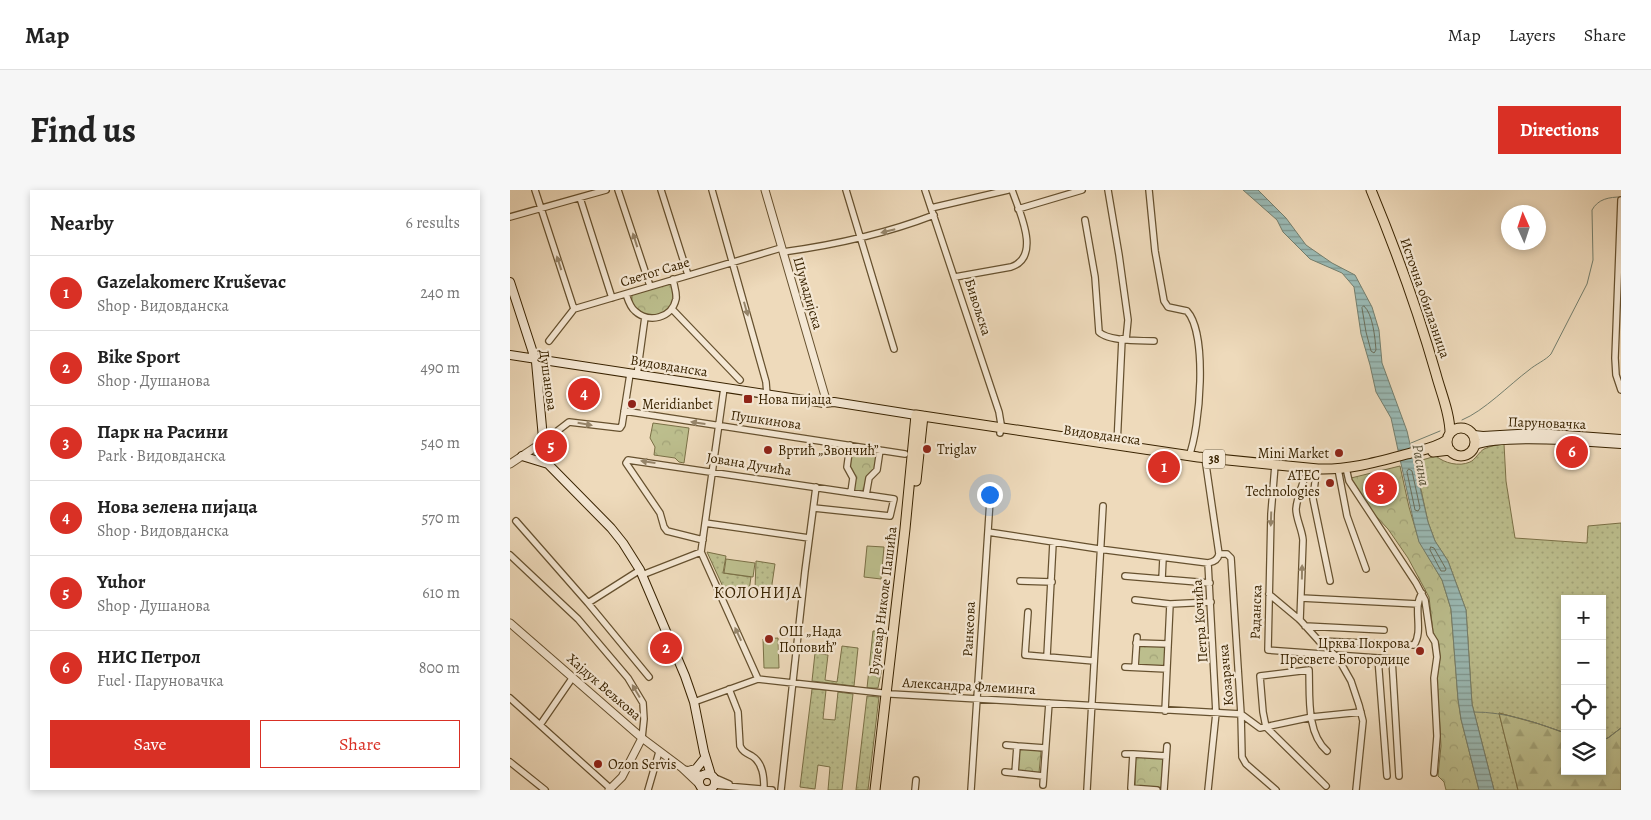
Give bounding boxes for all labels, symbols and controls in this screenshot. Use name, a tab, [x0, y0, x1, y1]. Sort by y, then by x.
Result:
text: Map	[25, 19, 69, 51]
text: Map	[1448, 23, 1481, 47]
text: Layers	[1509, 23, 1556, 47]
text: Share	[1584, 23, 1626, 47]
text: Find us	[30, 106, 136, 154]
button: Directions	[1498, 106, 1621, 154]
north arrow	[1501, 205, 1546, 250]
text: Nearby	[50, 209, 113, 237]
text: 6 results	[406, 212, 460, 234]
one-way arrow	[880, 228, 895, 236]
one-way arrow	[630, 232, 638, 247]
street label: Источна обилазница	[1395, 235, 1455, 361]
street label: Светог Саве	[618, 252, 692, 292]
street label: Шумадијска	[789, 254, 828, 332]
one-way arrow	[554, 255, 562, 270]
text: Gazelakomerc Kruševac	[97, 269, 286, 295]
street label: Бивољска	[960, 276, 996, 338]
text: 1	[63, 282, 69, 304]
text: 240 m	[420, 282, 460, 304]
text: Shop · Видовданска	[97, 295, 229, 317]
one-way arrow	[742, 301, 750, 316]
text: Bike Sport	[97, 344, 180, 370]
street label: Душанова	[534, 348, 562, 412]
street label: Видовданска	[629, 351, 710, 382]
text: 2	[62, 357, 70, 379]
text: 490 m	[420, 357, 460, 379]
text: Shop · Душанова	[97, 370, 210, 392]
pin: 4	[568, 375, 600, 413]
place label: Нова пијаца	[758, 390, 832, 409]
marker: Нова пијаца	[742, 393, 754, 405]
place label: Meridianbet	[642, 395, 713, 414]
marker: Meridianbet	[626, 398, 638, 410]
street label: Пушкинова	[729, 406, 803, 434]
street label: Паруновачка	[1508, 412, 1587, 434]
one-way arrow	[689, 418, 705, 426]
text: Парк на Расини	[97, 419, 228, 445]
one-way arrow	[577, 420, 593, 428]
street label: Видовданска	[1062, 420, 1142, 450]
pin: 5	[535, 427, 567, 465]
text: 3	[63, 432, 69, 454]
text: 540 m	[421, 432, 460, 454]
pin: 6	[1556, 433, 1588, 471]
place label: Triglav	[937, 440, 977, 459]
place label: Вртић „Звончић”	[778, 441, 879, 460]
water label: Расина	[1407, 442, 1435, 488]
marker: Triglav	[921, 443, 933, 455]
marker: Вртић „Звончић”	[762, 444, 774, 456]
place label: Mini Market	[1258, 444, 1329, 463]
text: Park · Видовданска	[97, 445, 226, 467]
marker: Mini Market	[1333, 447, 1345, 459]
street label: Јована Дучића	[705, 448, 793, 480]
pin: 1	[1148, 448, 1180, 486]
road number: 38	[1203, 450, 1225, 468]
one-way arrow	[639, 458, 655, 466]
place label: ATEC Technologies	[1246, 466, 1320, 501]
pin: 3	[1365, 469, 1397, 507]
marker: ATEC Technologies	[1324, 477, 1336, 489]
your location	[977, 482, 1003, 508]
text: Нова зелена пијаца	[97, 494, 258, 520]
text: 4	[62, 507, 70, 529]
text: 570 m	[421, 507, 460, 529]
one-way arrow	[1267, 511, 1275, 527]
text: Shop · Видовданска	[97, 520, 229, 542]
street label: Булевар Николе Пашића	[864, 525, 902, 677]
one-way arrow	[1298, 563, 1306, 579]
text: Yuhor	[97, 569, 146, 595]
street label: Петра Кочића	[1188, 578, 1212, 663]
text: 5	[63, 582, 69, 604]
text: 610 m	[422, 582, 460, 604]
district label: КОЛОНИЈА	[714, 582, 802, 604]
street label: Раданска	[1246, 584, 1266, 640]
text: Shop · Душанова	[97, 595, 210, 617]
map controls	[1561, 595, 1606, 775]
button: +	[1561, 595, 1606, 640]
street label: Ранкеова	[958, 600, 980, 657]
place label: ОШ „Нада Поповић”	[779, 622, 842, 657]
one-way arrow	[734, 627, 742, 641]
pin: 2	[650, 629, 682, 667]
marker: ОШ „Нада Поповић”	[763, 633, 775, 645]
place label: Црква Покрова Пресвете Богородице	[1280, 634, 1411, 669]
button: −	[1561, 640, 1606, 685]
street label: Козарачка	[1214, 643, 1238, 707]
text: НИС Петрол	[97, 644, 201, 670]
marker: Црква Покрова Пресвете Богородице	[1414, 645, 1426, 657]
street label: Хајдук Вељкова	[563, 649, 646, 725]
text: 6	[62, 657, 70, 679]
text: 800 m	[419, 657, 460, 679]
text: Fuel · Паруновачка	[97, 670, 224, 692]
street label: Александра Флеминга	[901, 673, 1037, 699]
one-way arrow	[632, 684, 641, 697]
button: locate	[1561, 685, 1606, 730]
button: Save	[50, 720, 250, 768]
button: Share	[260, 720, 460, 768]
button: layers	[1561, 730, 1606, 775]
place label: Ozon Servis	[608, 755, 676, 774]
marker: Ozon Servis	[592, 758, 604, 770]

